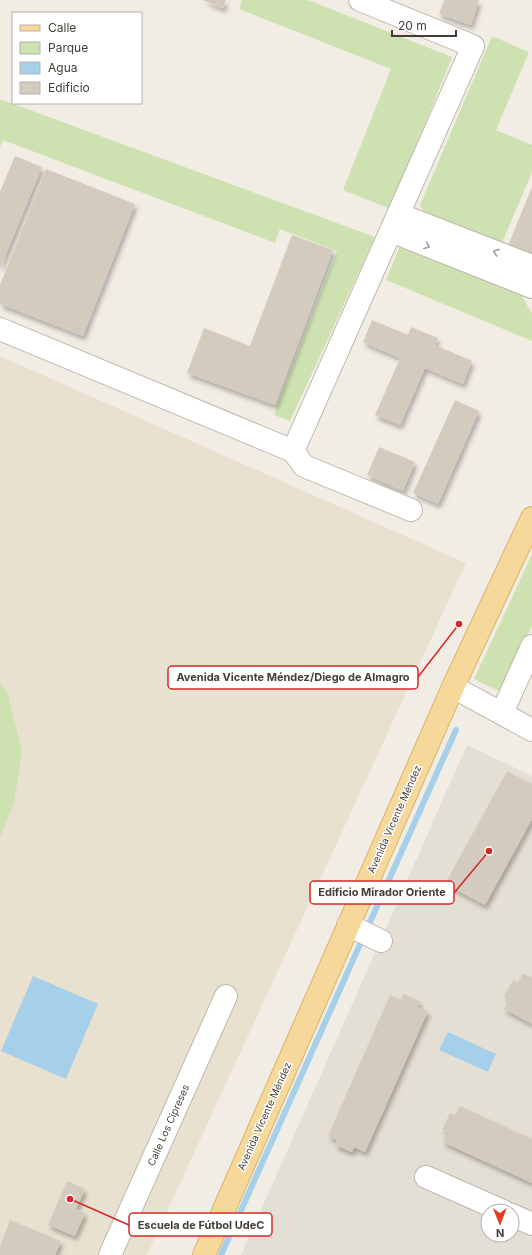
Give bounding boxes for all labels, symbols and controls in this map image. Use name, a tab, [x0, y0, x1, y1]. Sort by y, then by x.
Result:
legend	[12, 12, 142, 104]
scale bar	[392, 12, 456, 38]
text: 20 m	[398, 18, 427, 33]
text: Calle	[48, 20, 76, 35]
text: Parque	[48, 40, 88, 55]
text: Agua	[48, 60, 77, 75]
text: Edificio	[48, 80, 90, 95]
one-way arrow	[423, 241, 430, 249]
one-way arrow	[492, 249, 500, 257]
callout: Avenida Vicente Méndez/Diego de Almagro	[168, 666, 418, 689]
text: Avenida Vicente Méndez/Diego de Almagro	[176, 670, 410, 684]
street label: Avenida Vicente Méndez	[365, 763, 423, 875]
callout: Edificio Mirador Oriente	[310, 881, 454, 904]
text: Edificio Mirador Oriente	[318, 885, 446, 899]
street label: Avenida Vicente Méndez	[235, 1060, 293, 1172]
street label: Calle Los Cipreses	[145, 1082, 191, 1168]
north arrow	[480, 1203, 520, 1243]
callout: Escuela de Fútbol UdeC	[129, 1213, 272, 1236]
text: Escuela de Fútbol UdeC	[138, 1218, 264, 1232]
text: N	[496, 1226, 504, 1240]

